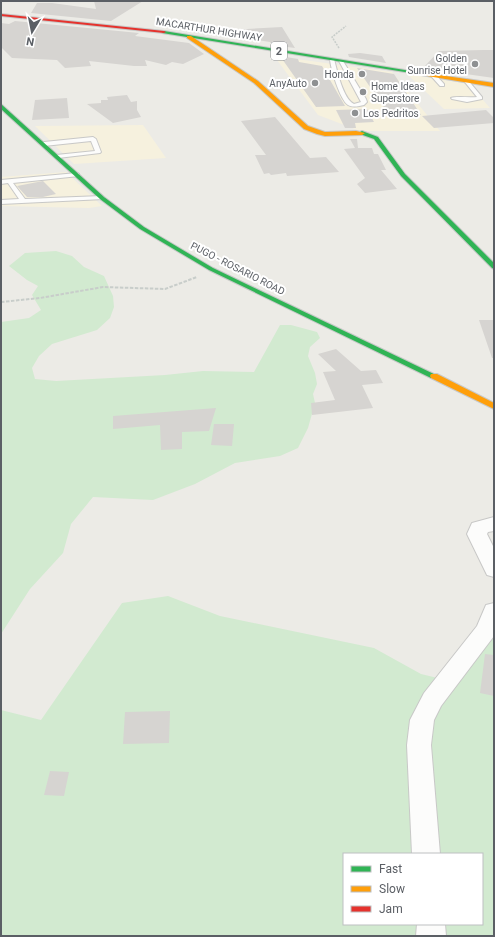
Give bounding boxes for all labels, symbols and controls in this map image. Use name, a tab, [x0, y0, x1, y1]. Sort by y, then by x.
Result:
north arrow	[12, 12, 52, 52]
street label: MACARTHUR HIGHWAY	[155, 16, 263, 43]
text: N	[25, 34, 35, 48]
road number: 2	[271, 42, 287, 60]
place label: Golden Sunrise Hotel	[407, 53, 467, 76]
marker: Golden Sunrise Hotel	[470, 59, 480, 69]
place label: Honda	[325, 69, 354, 80]
marker: Honda	[357, 69, 367, 79]
place label: AnyAuto	[269, 78, 307, 89]
marker: AnyAuto	[310, 78, 320, 88]
place label: Home Ideas Superstore	[371, 81, 425, 104]
marker: Home Ideas Superstore	[358, 87, 368, 97]
marker: Los Pedritos	[350, 108, 360, 118]
place label: Los Pedritos	[363, 108, 419, 119]
street label: PUGO - ROSARIO ROAD	[189, 240, 287, 297]
legend	[343, 853, 483, 925]
text: Fast	[379, 862, 402, 876]
text: Slow	[379, 882, 405, 896]
text: Jam	[379, 902, 403, 916]

